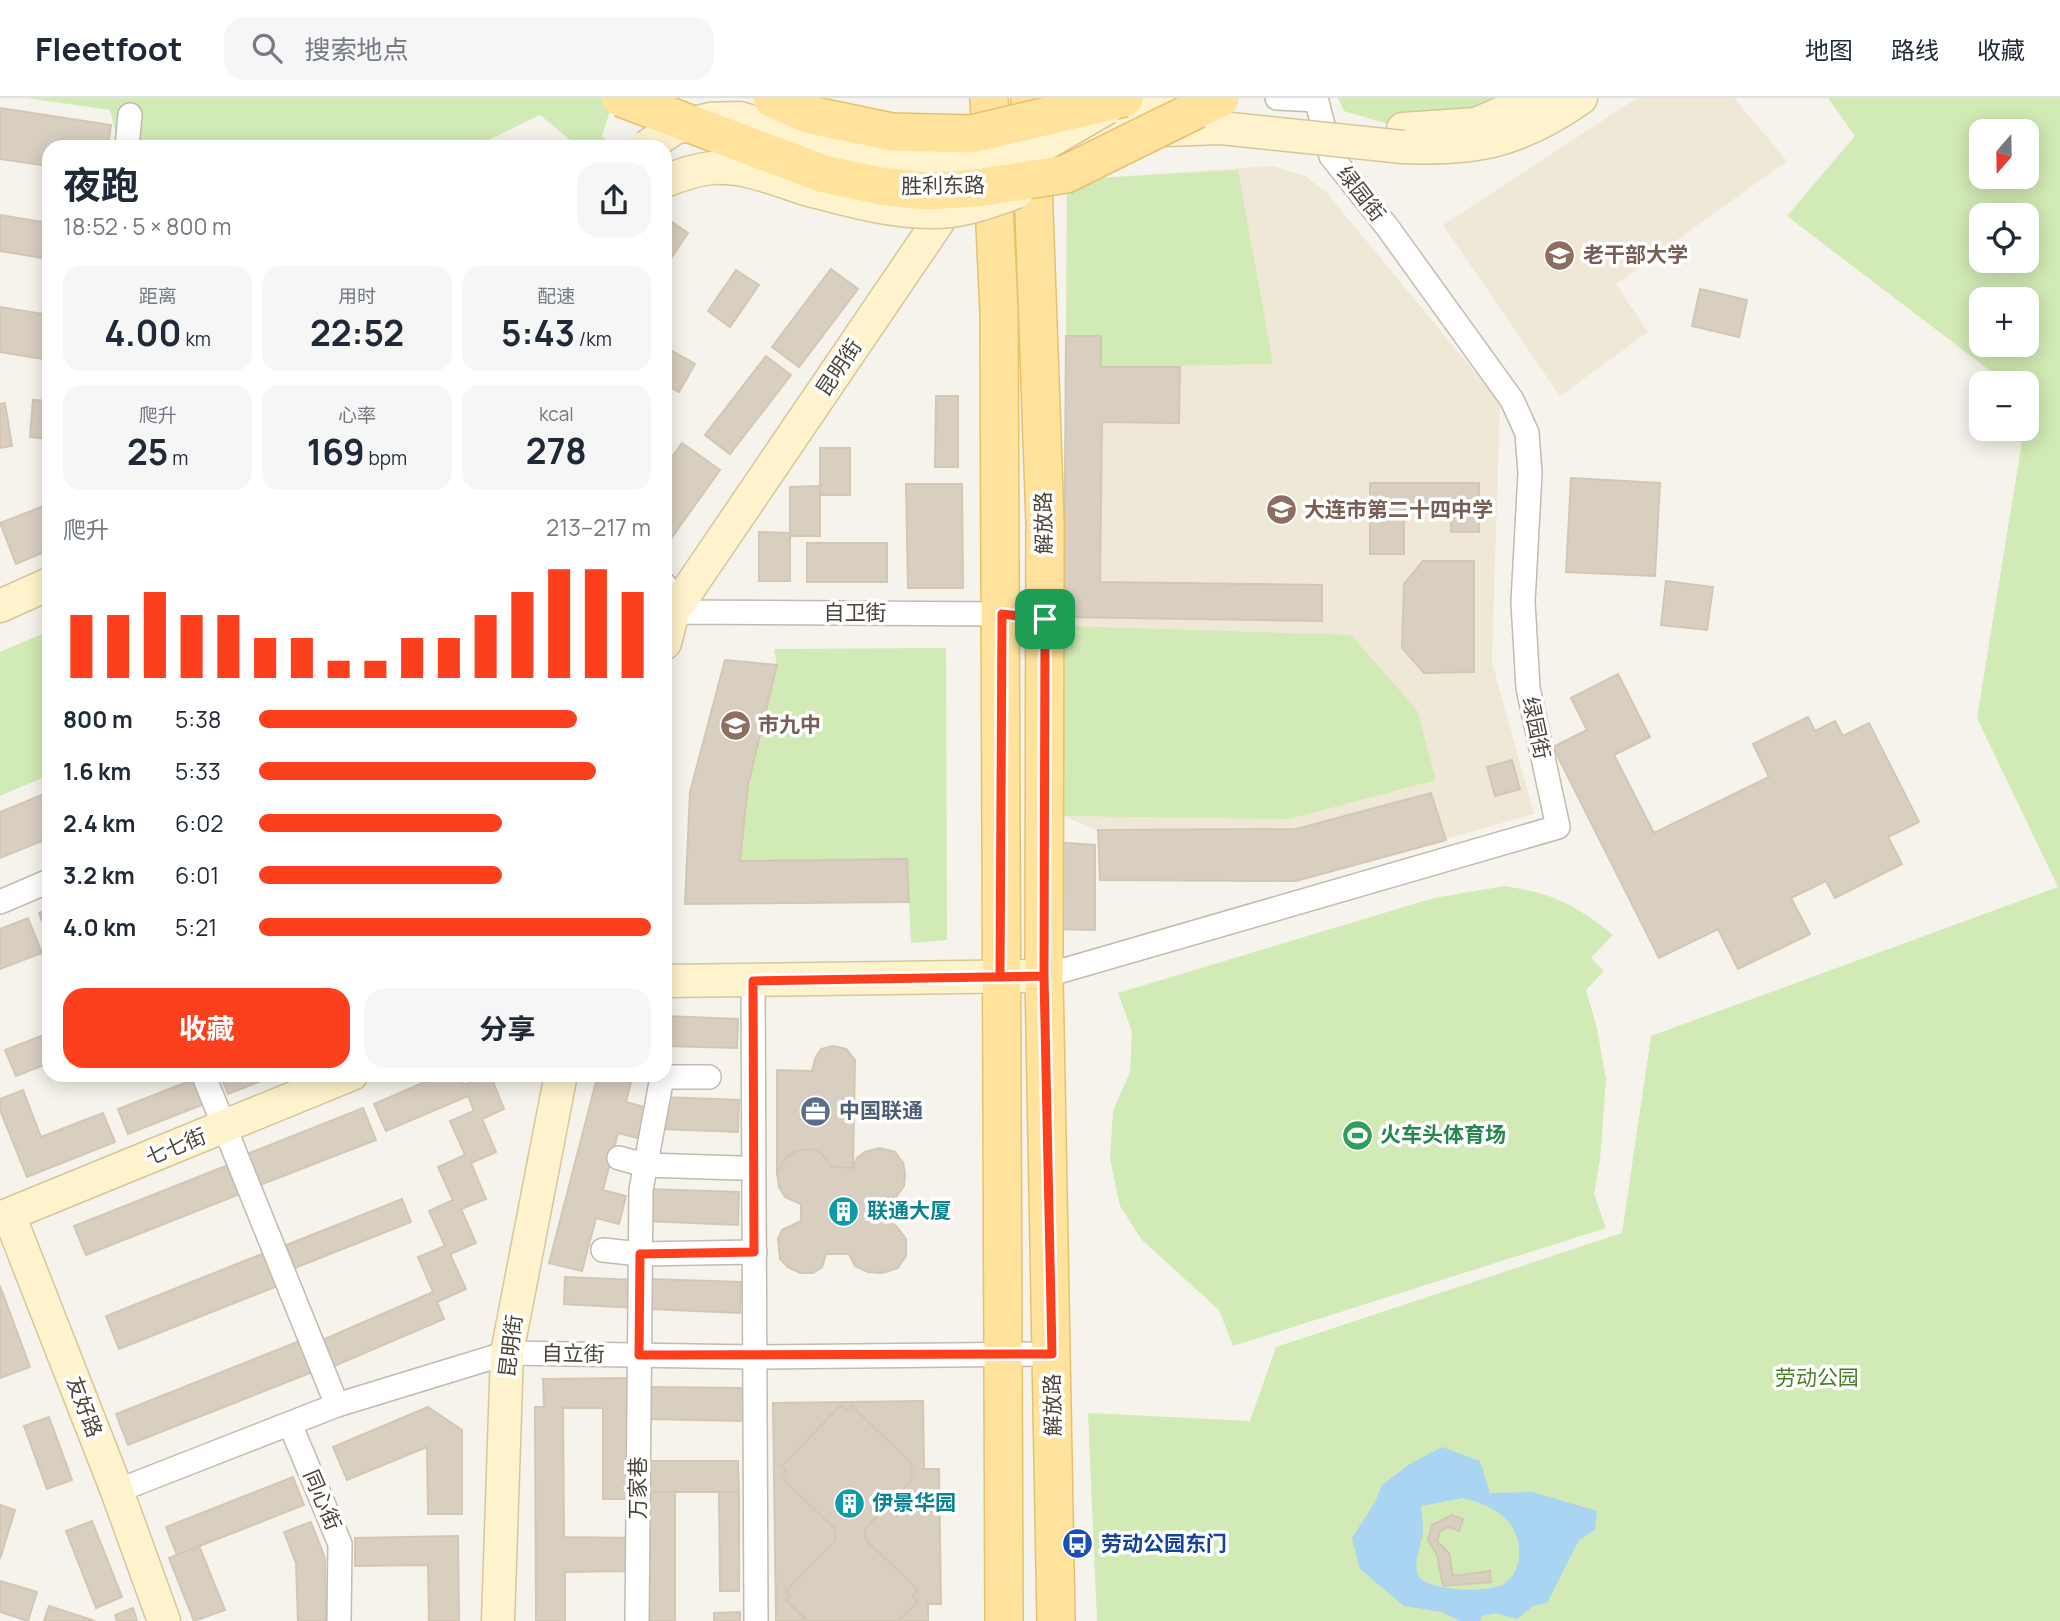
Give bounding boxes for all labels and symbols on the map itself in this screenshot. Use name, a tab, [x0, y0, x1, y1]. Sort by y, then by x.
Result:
north arrow	[1969, 119, 2039, 189]
street label: 绿园街	[1331, 160, 1392, 227]
street label: 胜利东路	[901, 170, 985, 200]
school or university icon: 老干部大学	[1543, 238, 1577, 272]
place label: 老干部大学	[1583, 240, 1688, 268]
street label: 昆明街	[809, 333, 867, 401]
street label: 解放路	[1028, 491, 1058, 555]
school or university icon: 大连市第二十四中学	[1264, 493, 1298, 527]
place label: 大连市第二十四中学	[1304, 495, 1493, 523]
pin	[1015, 589, 1075, 649]
street label: 自卫街	[824, 598, 887, 626]
street label: 绿园街	[1517, 694, 1557, 762]
school or university icon: 市九中	[718, 708, 752, 742]
place label: 市九中	[758, 710, 821, 738]
office icon: 中国联通	[799, 1094, 833, 1128]
place label: 中国联通	[839, 1096, 923, 1124]
sports icon: 火车头体育场	[1340, 1118, 1374, 1152]
place label: 火车头体育场	[1380, 1120, 1506, 1148]
street label: 七七街	[141, 1121, 210, 1171]
building icon: 联通大厦	[827, 1194, 861, 1228]
place label: 联通大厦	[867, 1196, 951, 1224]
street label: 昆明街	[492, 1313, 528, 1379]
street label: 自立街	[541, 1338, 605, 1368]
park label: 劳动公园	[1775, 1363, 1859, 1391]
street label: 友好路	[61, 1372, 109, 1441]
street label: 解放路	[1037, 1373, 1067, 1437]
street label: 万家巷	[623, 1457, 651, 1520]
street label: 同心街	[298, 1465, 348, 1534]
building icon: 伊景华园	[832, 1486, 866, 1520]
place label: 伊景华园	[872, 1488, 956, 1516]
bus stop icon: 劳动公园东门	[1061, 1527, 1095, 1561]
place label: 劳动公园东门	[1101, 1529, 1227, 1557]

